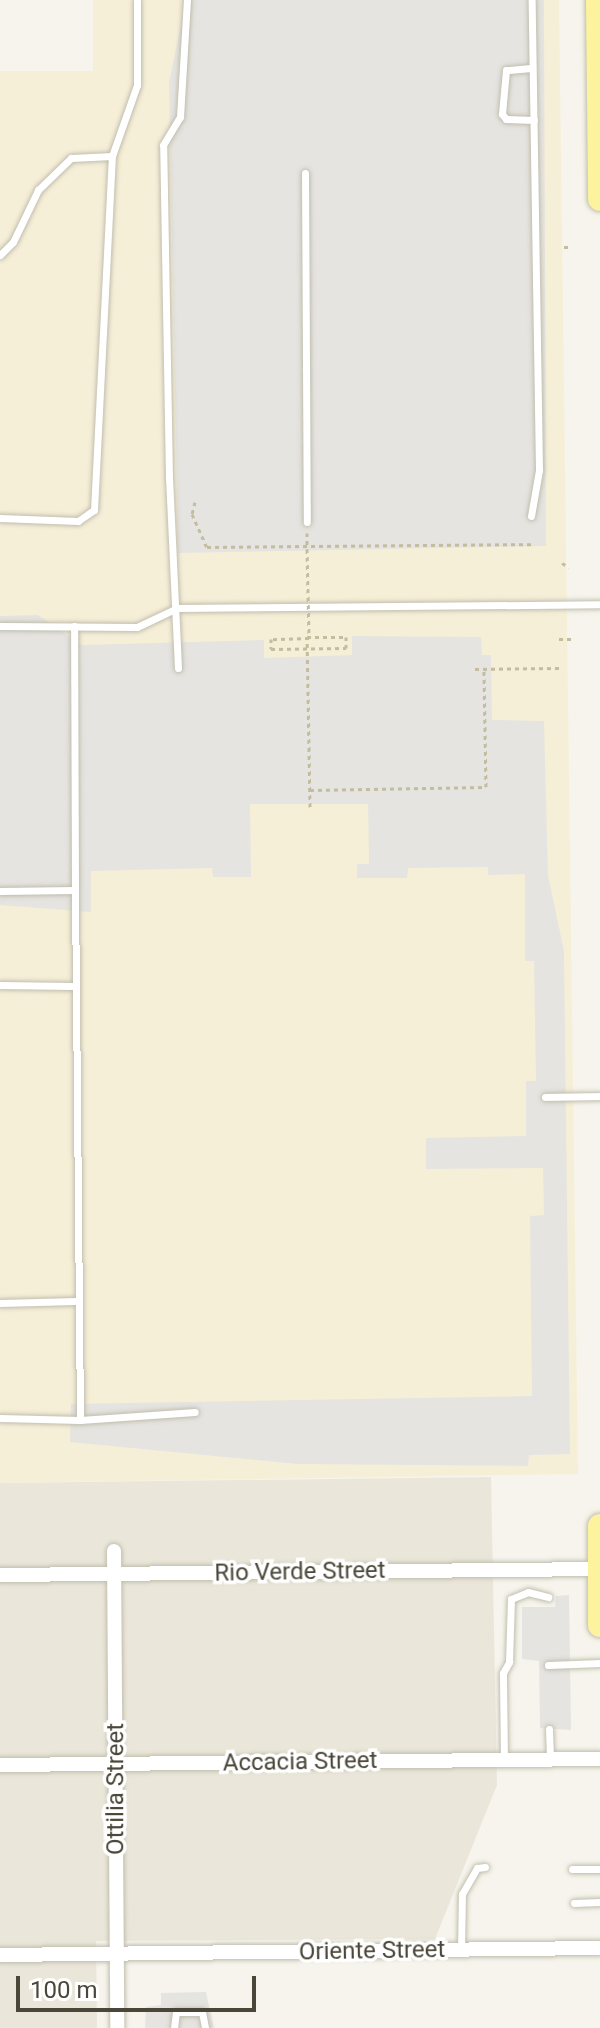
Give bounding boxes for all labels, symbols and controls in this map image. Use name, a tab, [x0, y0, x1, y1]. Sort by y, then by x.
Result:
street label: Rio Verde Street	[214, 1556, 386, 1588]
street label: Ottilia Street	[102, 1723, 130, 1855]
street label: Accacia Street	[222, 1746, 378, 1778]
street label: Oriente Street	[299, 1935, 445, 1967]
scale bar	[20, 1960, 260, 2010]
text: 100 m	[30, 1976, 97, 2004]

